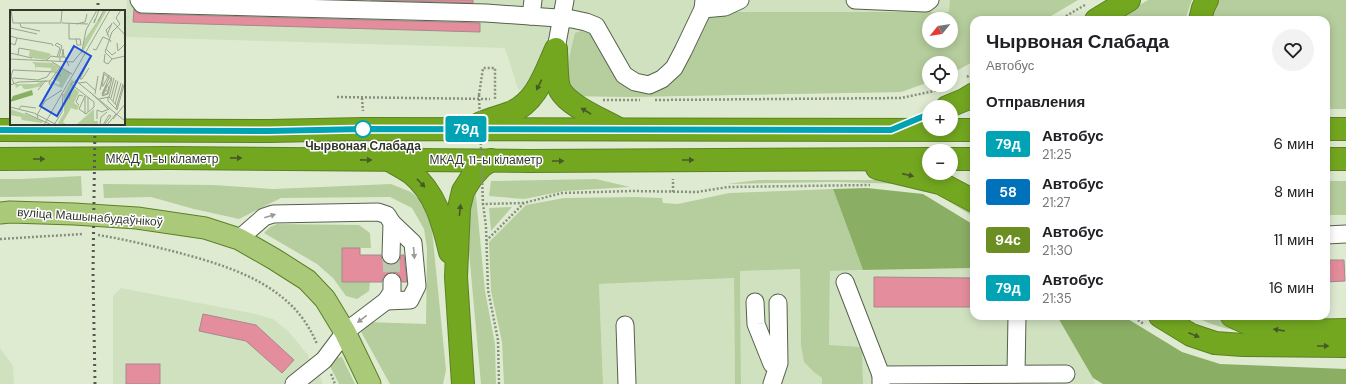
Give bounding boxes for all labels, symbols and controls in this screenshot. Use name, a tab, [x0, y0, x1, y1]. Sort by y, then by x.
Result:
inset map	[10, 10, 125, 125]
north arrow	[922, 12, 958, 48]
map controls	[922, 12, 958, 180]
text: Чырвоная Слабада	[986, 29, 1169, 54]
button: heart	[1272, 29, 1314, 71]
button: locate	[922, 56, 958, 92]
text: Автобус	[986, 57, 1034, 74]
one-way arrow	[536, 79, 542, 90]
text: Отправления	[986, 92, 1085, 112]
button: +	[922, 100, 958, 136]
one-way arrow	[581, 107, 591, 115]
line badge: 79д	[443, 116, 489, 142]
marker: Чырвоная Слабада	[354, 120, 372, 138]
text: 79д	[453, 120, 479, 138]
text: Автобус	[1042, 126, 1104, 146]
text: 6 мин	[1274, 134, 1314, 154]
text: 79д	[995, 135, 1021, 153]
place label: Чырвоная Слабада	[305, 138, 421, 154]
button: −	[922, 144, 958, 180]
text: 21:25	[1042, 146, 1072, 163]
street label: МКАД, 11-ы кіламетр	[106, 151, 219, 167]
street label: МКАД, 11-ы кіламетр	[430, 152, 543, 168]
one-way arrow	[230, 155, 243, 161]
one-way arrow	[33, 156, 46, 162]
one-way arrow	[360, 157, 373, 163]
one-way arrow	[552, 157, 564, 164]
one-way arrow	[682, 157, 695, 163]
one-way arrow	[902, 173, 914, 179]
text: Автобус	[1042, 174, 1104, 194]
one-way arrow	[416, 178, 425, 188]
text: 8 мин	[1274, 182, 1314, 202]
text: 58	[999, 183, 1017, 201]
text: 21:27	[1042, 194, 1070, 211]
street label: вуліца Машынабудаўнікоў	[17, 204, 163, 230]
one-way arrow	[456, 204, 463, 216]
one-way arrow	[264, 213, 276, 219]
text: Автобус	[1042, 222, 1104, 242]
text: 11 мин	[1274, 230, 1314, 250]
text: 94с	[995, 231, 1021, 249]
text: 21:30	[1042, 242, 1073, 259]
one-way arrow	[411, 247, 417, 259]
text: Автобус	[1042, 270, 1104, 290]
text: 16 мин	[1269, 278, 1314, 298]
text: 79д	[995, 279, 1021, 297]
text: 21:35	[1042, 290, 1072, 307]
one-way arrow	[357, 314, 368, 323]
one-way arrow	[1273, 327, 1285, 333]
one-way arrow	[1189, 333, 1201, 339]
one-way arrow	[1317, 343, 1330, 349]

